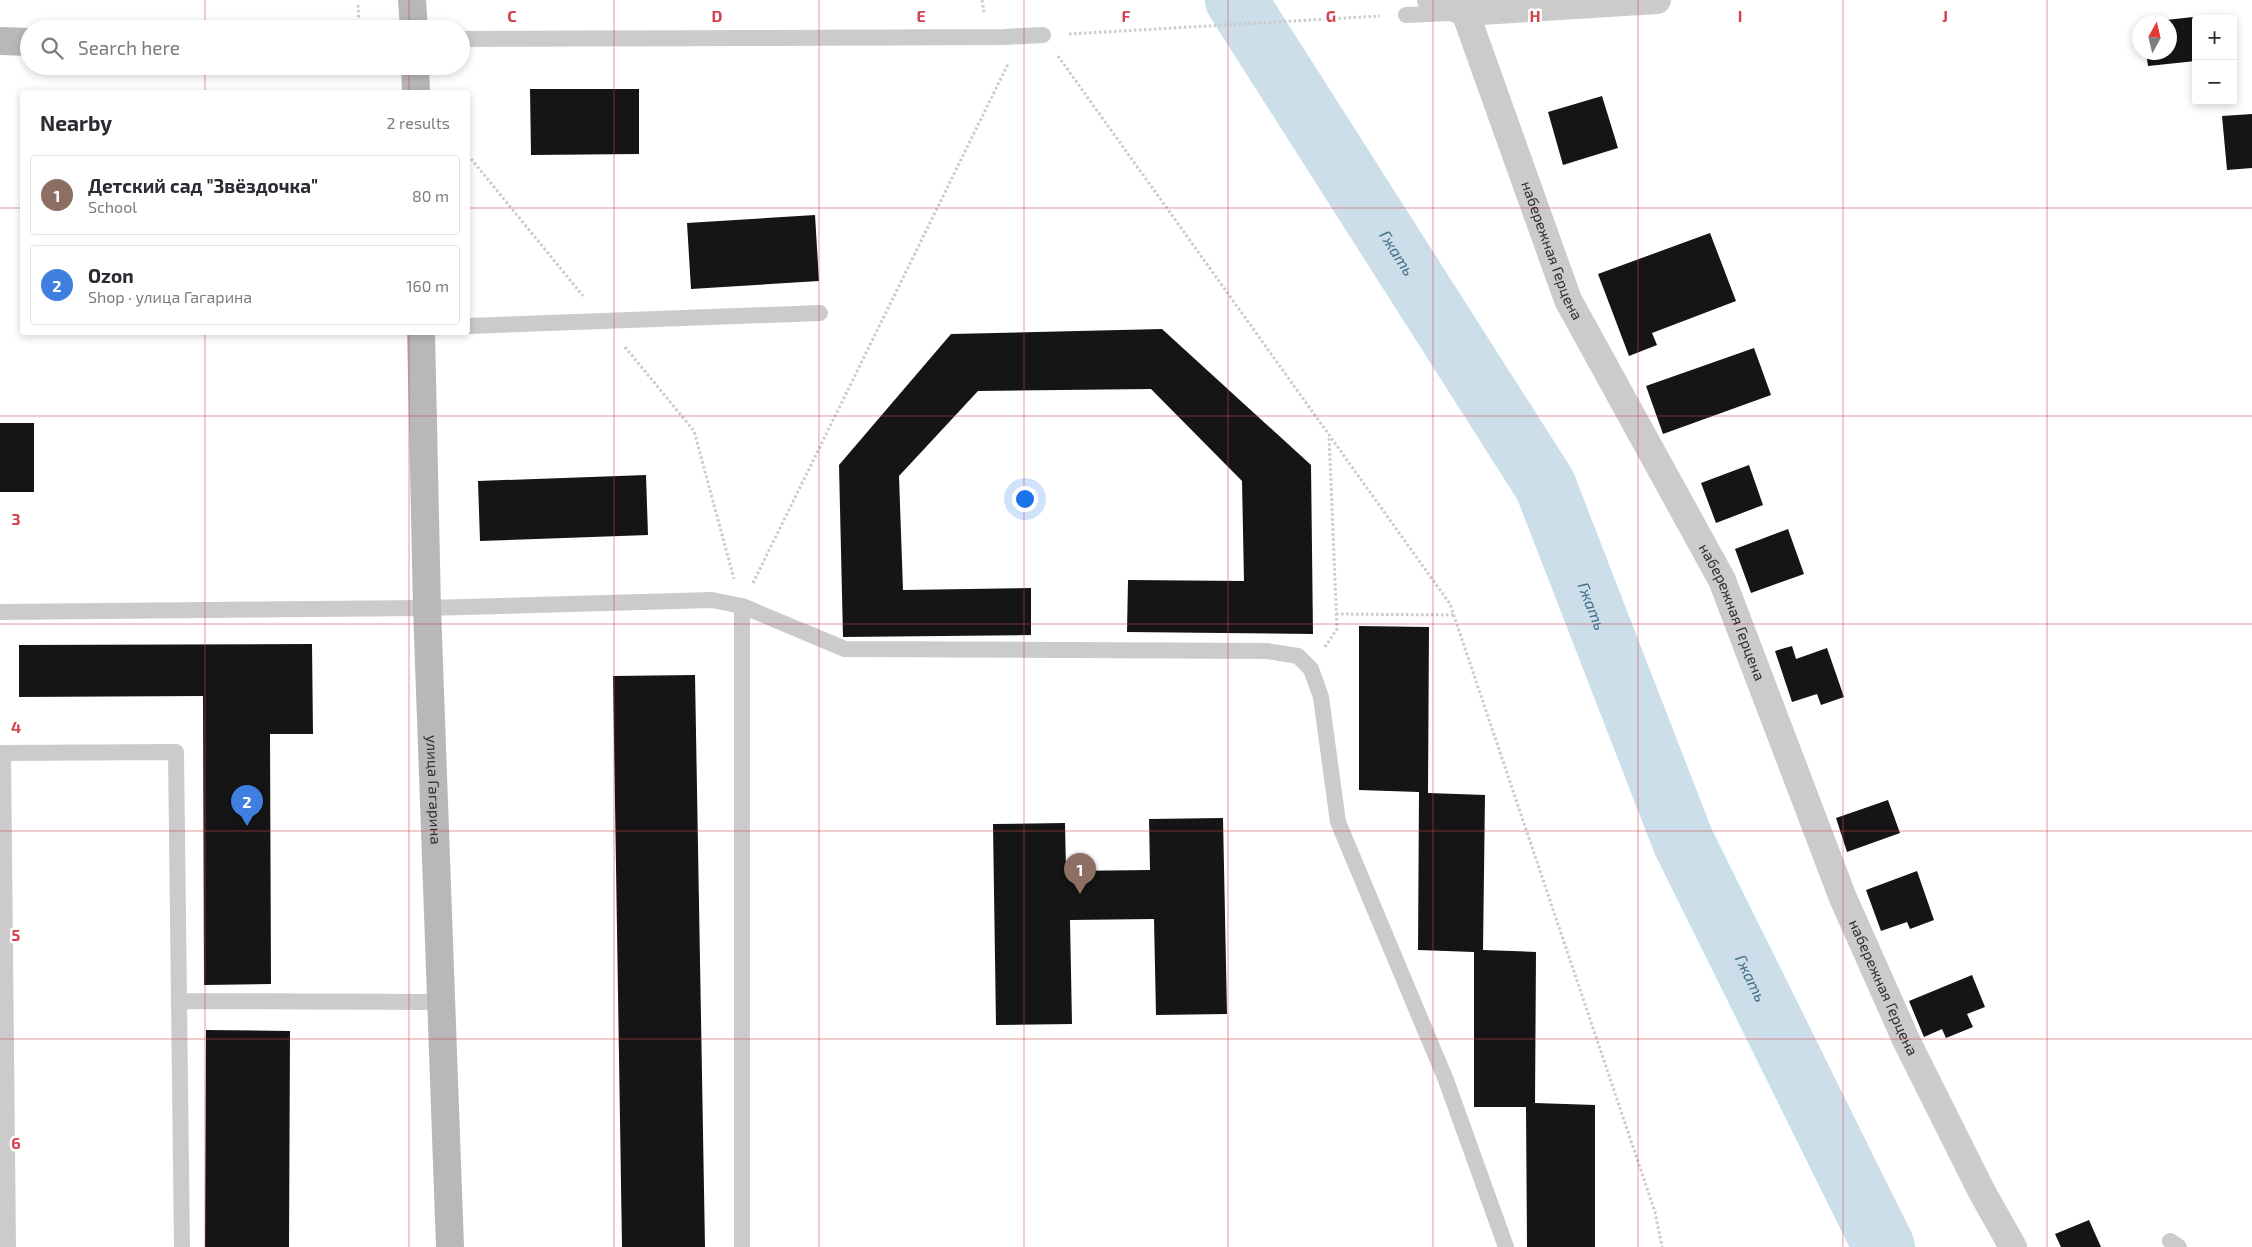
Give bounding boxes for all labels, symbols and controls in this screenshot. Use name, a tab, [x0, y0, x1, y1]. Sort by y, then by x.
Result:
text: C	[507, 6, 517, 25]
text: D	[712, 6, 723, 25]
text: E	[916, 6, 926, 25]
text: F	[1122, 6, 1131, 25]
text: G	[1326, 6, 1336, 25]
text: H	[1529, 6, 1541, 25]
text: I	[1738, 6, 1742, 25]
text: J	[1942, 6, 1948, 25]
north arrow	[2132, 15, 2177, 60]
map controls	[2192, 15, 2237, 105]
button: +	[2192, 15, 2237, 60]
search box	[20, 20, 470, 75]
icon: search	[38, 34, 66, 62]
text: Search here	[78, 36, 180, 59]
button: −	[2192, 60, 2237, 105]
text: Nearby	[40, 110, 112, 135]
text: 2 results	[387, 113, 450, 132]
text: Детский сад "Звёздочка"	[88, 174, 318, 197]
street label: набережная Герцена	[1518, 178, 1587, 323]
text: 1	[54, 186, 60, 205]
text: 80 m	[412, 186, 449, 205]
text: School	[88, 197, 137, 216]
water label: Гжать	[1376, 226, 1419, 279]
text: Ozon	[88, 264, 134, 287]
text: 2	[52, 276, 62, 295]
text: 160 m	[406, 276, 449, 295]
text: Shop · улица Гагарина	[88, 287, 252, 306]
your location	[1012, 486, 1038, 512]
text: 3	[11, 509, 21, 528]
street label: набережная Герцена	[1696, 540, 1769, 683]
water label: Гжать	[1574, 579, 1610, 633]
text: 4	[11, 717, 21, 736]
street label: улица Гагарина	[423, 735, 446, 845]
pin: 2	[231, 785, 263, 826]
pin: 1	[1064, 853, 1096, 894]
street label: набережная Герцена	[1846, 917, 1922, 1058]
text: 5	[12, 925, 21, 944]
water label: Гжать	[1732, 951, 1771, 1005]
text: 6	[11, 1133, 21, 1152]

